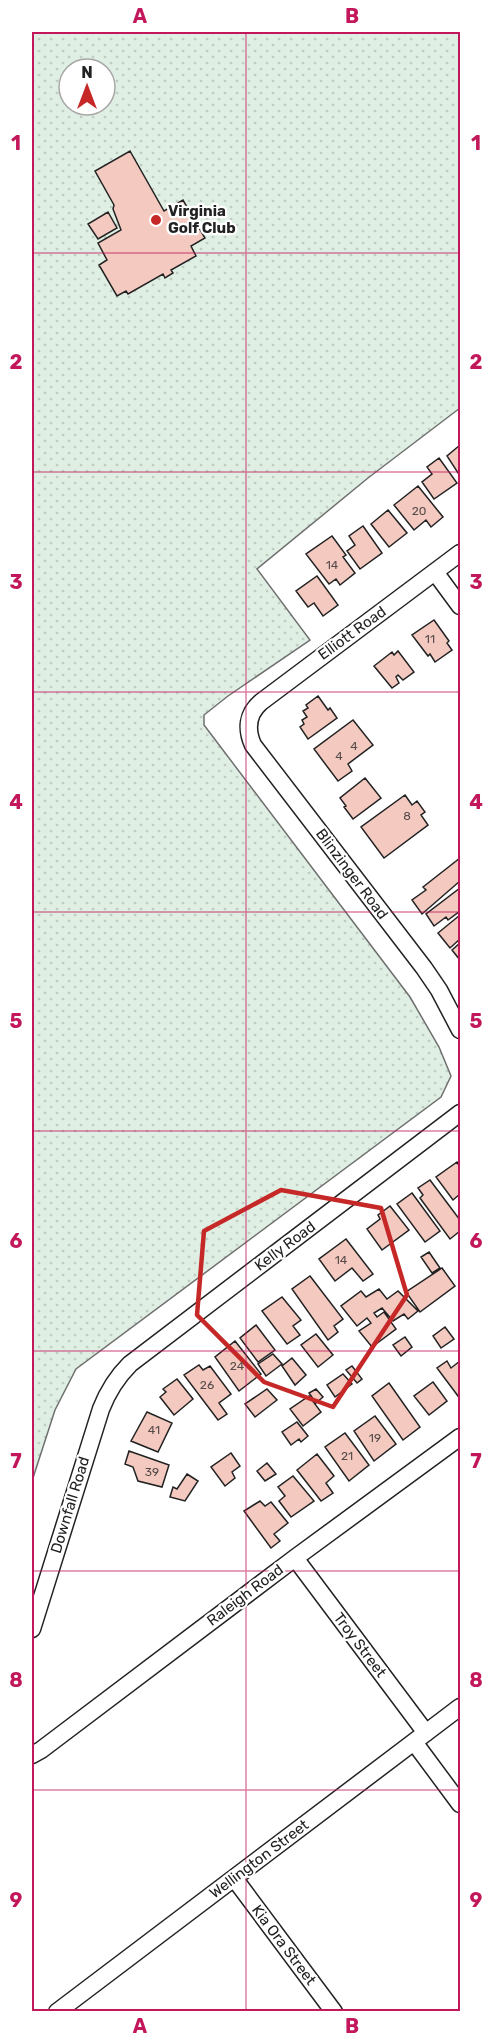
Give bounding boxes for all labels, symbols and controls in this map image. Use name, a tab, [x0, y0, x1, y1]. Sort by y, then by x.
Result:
text: A	[133, 4, 148, 28]
text: B	[345, 4, 359, 28]
north arrow	[57, 57, 117, 117]
text: N	[81, 63, 93, 82]
text: 1	[11, 131, 21, 155]
text: 1	[471, 131, 481, 155]
place label: Virginia Golf Club	[168, 202, 236, 237]
marker: Virginia Golf Club	[149, 213, 163, 227]
text: 2	[10, 350, 23, 374]
text: 2	[470, 350, 483, 374]
house number: 20	[412, 504, 426, 518]
house number: 14	[326, 558, 339, 572]
text: 3	[9, 570, 23, 594]
text: 3	[469, 570, 483, 594]
street label: Elliott Road	[315, 602, 389, 664]
house number: 11	[425, 632, 435, 646]
house number: 4	[350, 739, 358, 753]
house number: 4	[335, 749, 343, 763]
text: 4	[9, 790, 23, 814]
text: 4	[469, 790, 483, 814]
house number: 8	[403, 809, 411, 823]
street label: Blinzinger Road	[312, 825, 392, 923]
text: 5	[10, 1009, 23, 1033]
text: 5	[470, 1009, 483, 1033]
street label: Kelly Road	[251, 1217, 319, 1275]
text: 6	[9, 1229, 23, 1253]
text: 6	[469, 1229, 483, 1253]
house number: 14	[335, 1253, 348, 1267]
house number: 24	[230, 1359, 245, 1373]
house number: 26	[200, 1378, 214, 1392]
house number: 41	[148, 1423, 160, 1437]
house number: 19	[369, 1431, 381, 1445]
text: 7	[10, 1449, 22, 1473]
house number: 21	[341, 1449, 353, 1463]
text: 7	[470, 1449, 482, 1473]
street label: Downfall Road	[47, 1454, 93, 1556]
house number: 39	[145, 1465, 159, 1479]
street label: Raleigh Road	[203, 1560, 287, 1630]
street label: Troy Street	[330, 1609, 390, 1681]
text: 8	[9, 1668, 23, 1692]
text: 8	[469, 1668, 483, 1692]
street label: Wellington Street	[206, 1816, 312, 1902]
text: 9	[10, 1888, 23, 1912]
text: 9	[470, 1888, 483, 1912]
street label: Kia Ora Street	[248, 1901, 320, 1989]
text: A	[133, 2014, 148, 2038]
text: B	[345, 2014, 359, 2038]

